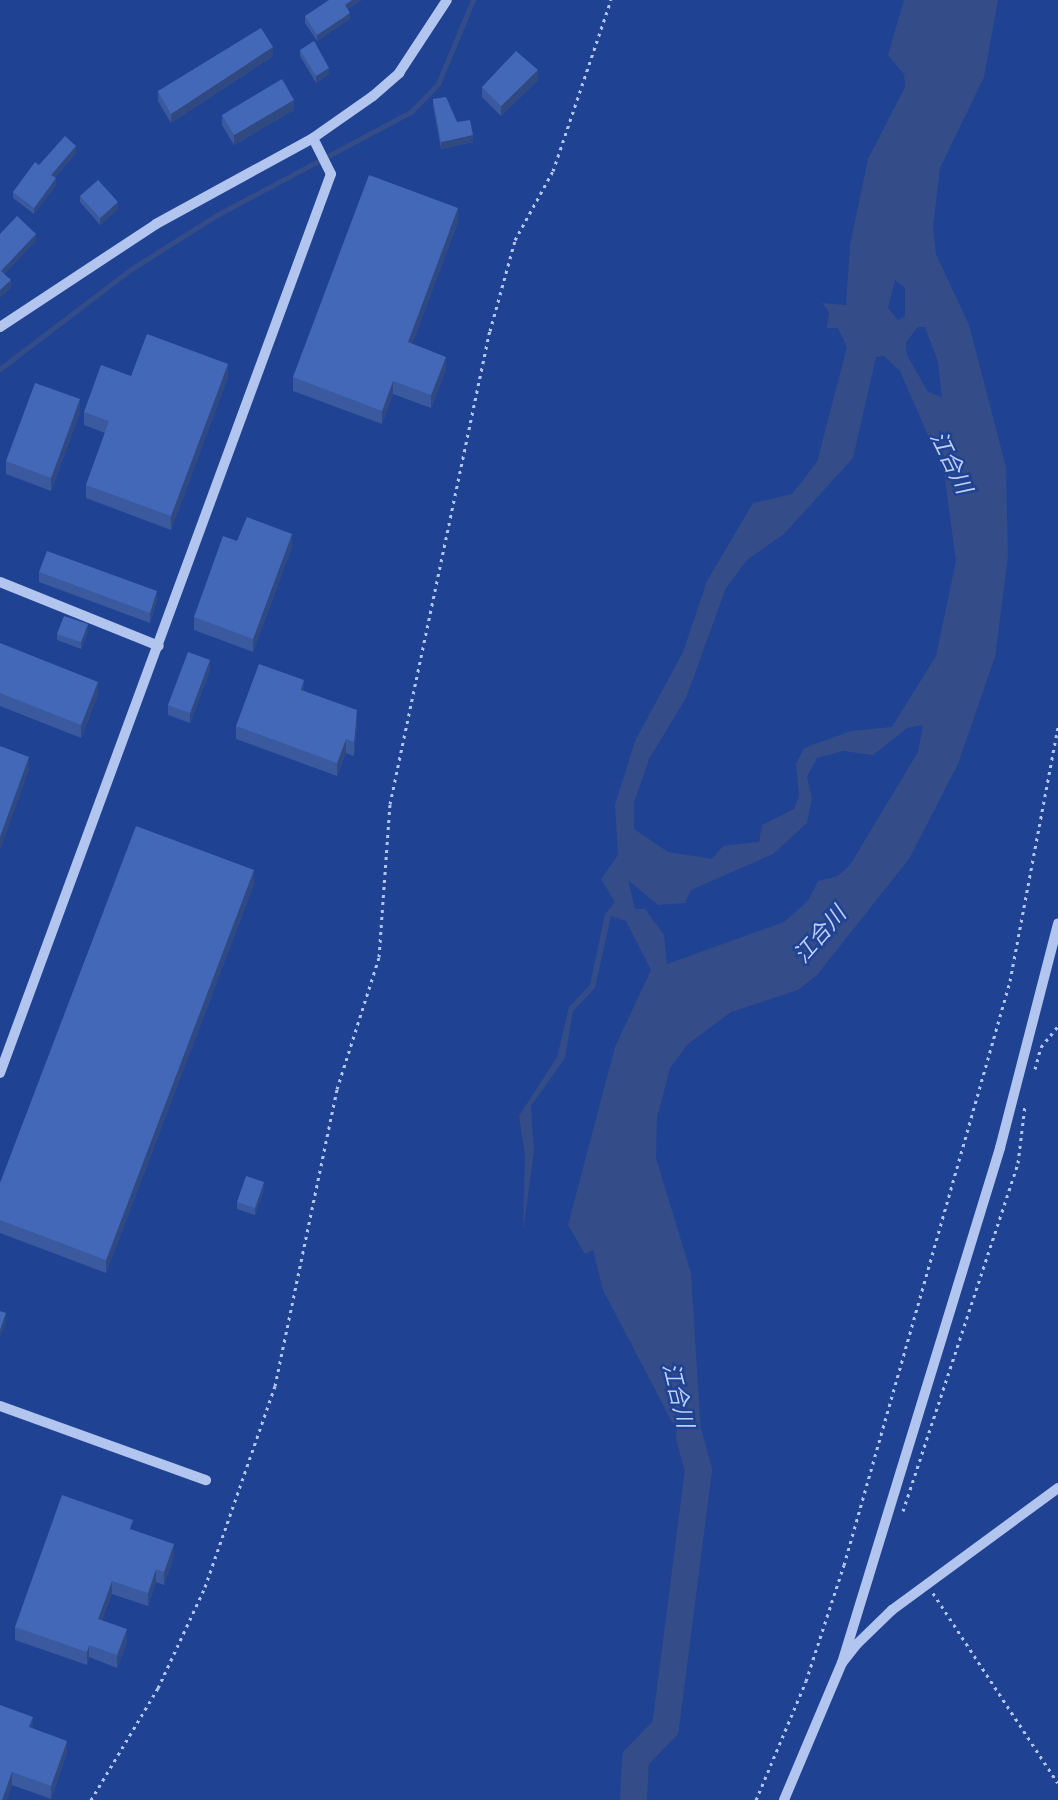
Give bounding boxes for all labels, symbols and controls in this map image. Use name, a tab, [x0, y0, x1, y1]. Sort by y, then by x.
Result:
water label: 江合川	[926, 427, 978, 497]
water label: 江合川	[787, 900, 851, 968]
water label: 江合川	[658, 1360, 700, 1430]

